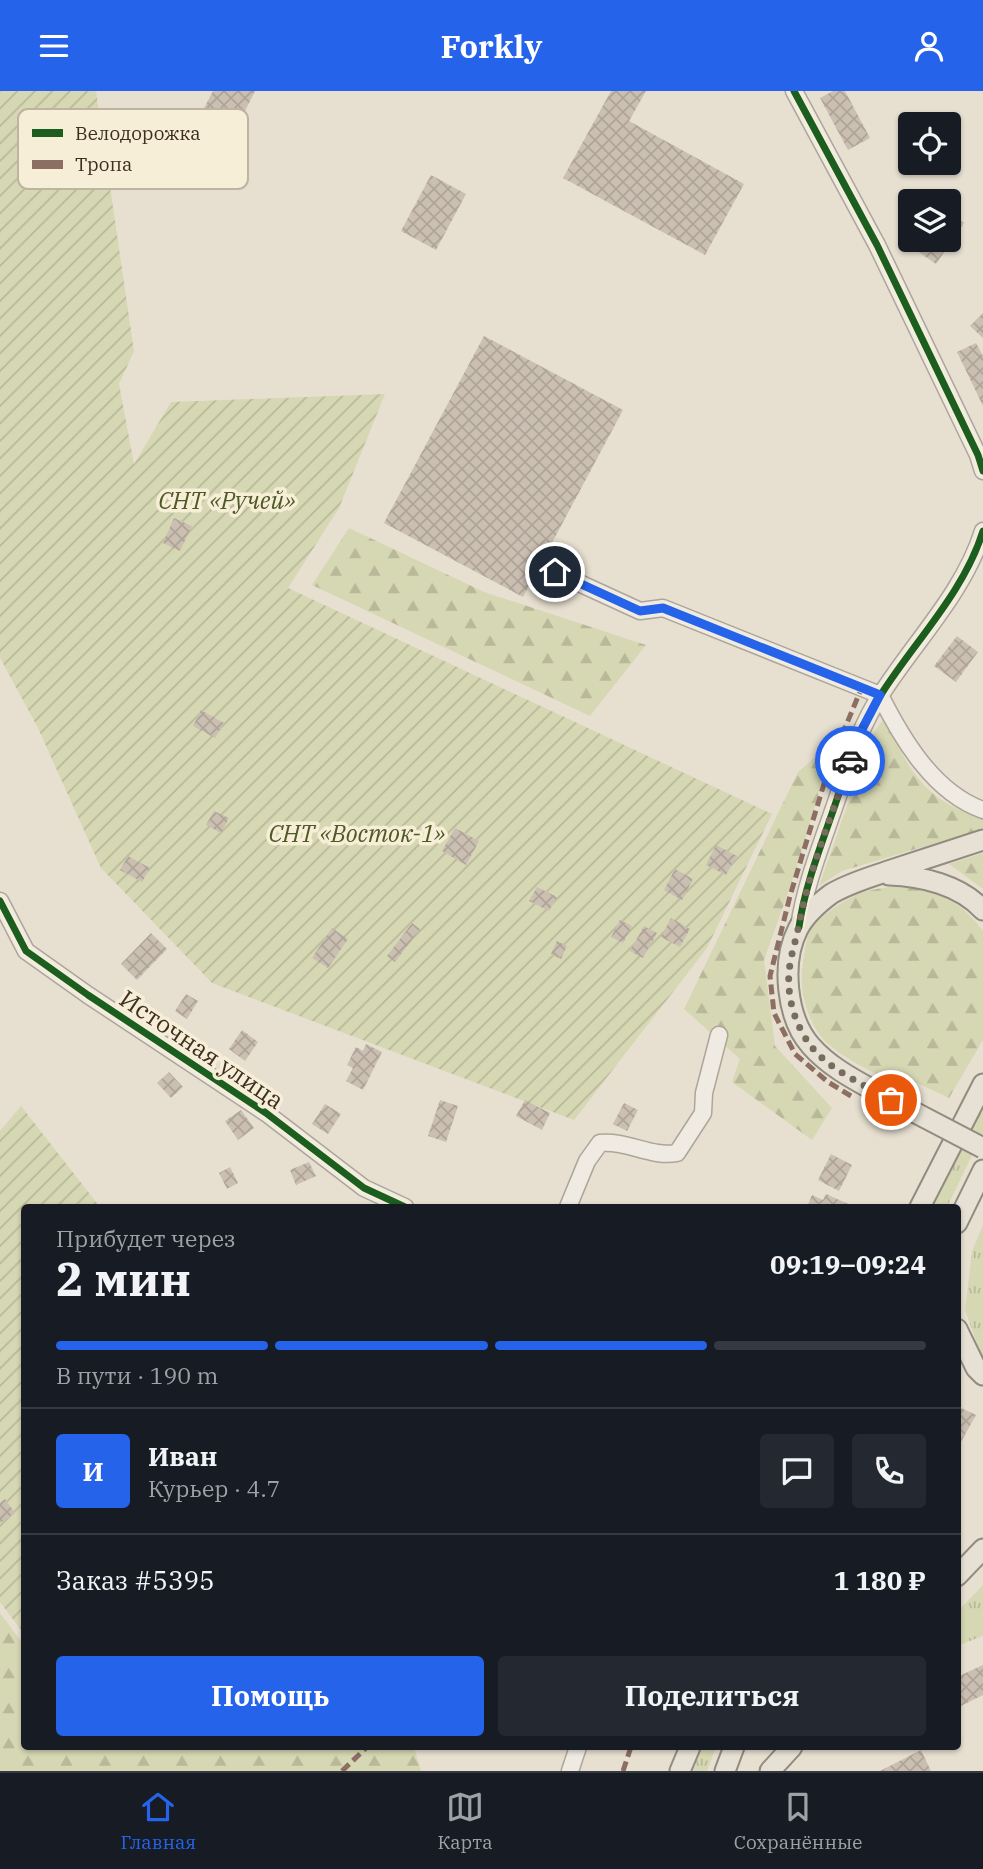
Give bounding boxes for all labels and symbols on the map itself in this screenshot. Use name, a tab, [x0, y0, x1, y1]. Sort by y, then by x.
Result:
legend	[18, 109, 248, 189]
text: Велодорожка	[75, 121, 201, 145]
text: Тропа	[75, 152, 132, 176]
park label: СНТ «Ручей»	[158, 484, 296, 516]
pin	[525, 542, 585, 602]
courier	[815, 726, 885, 796]
park label: СНТ «Восток-1»	[268, 817, 446, 849]
street label: Источная улица	[114, 982, 290, 1116]
pin	[861, 1070, 921, 1130]

